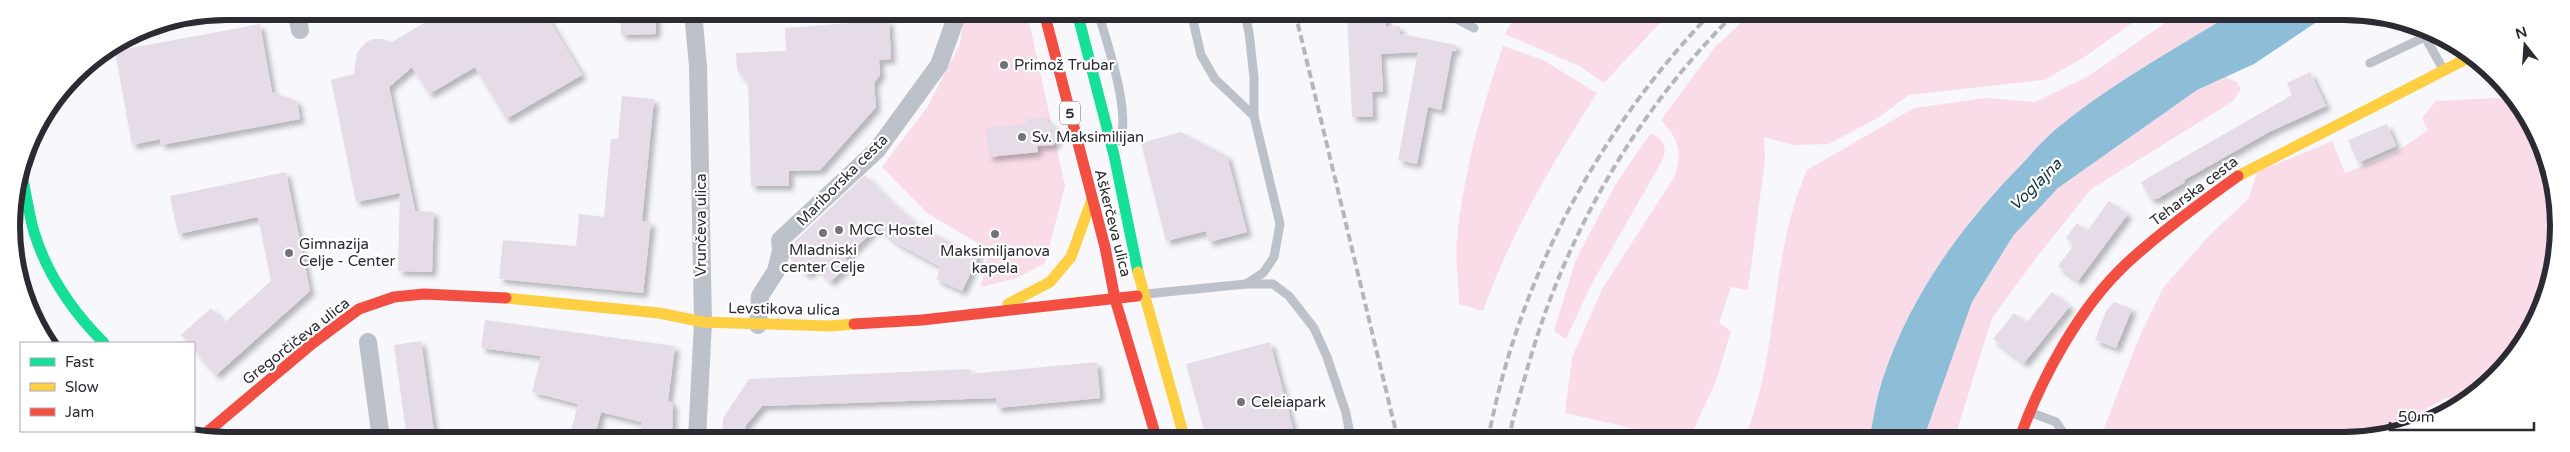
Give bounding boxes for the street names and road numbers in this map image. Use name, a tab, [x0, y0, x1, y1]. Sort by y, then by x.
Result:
road number: 5	[1060, 102, 1080, 125]
street label: Mariborska cesta	[792, 130, 892, 230]
street label: Teharska cesta	[2147, 152, 2241, 230]
street label: Aškerčeva ulica	[1091, 167, 1135, 279]
street label: Vrunčeva ulica	[692, 173, 710, 277]
street label: Gregorčičeva ulica	[239, 294, 353, 388]
street label: Levstikova ulica	[728, 299, 840, 319]

